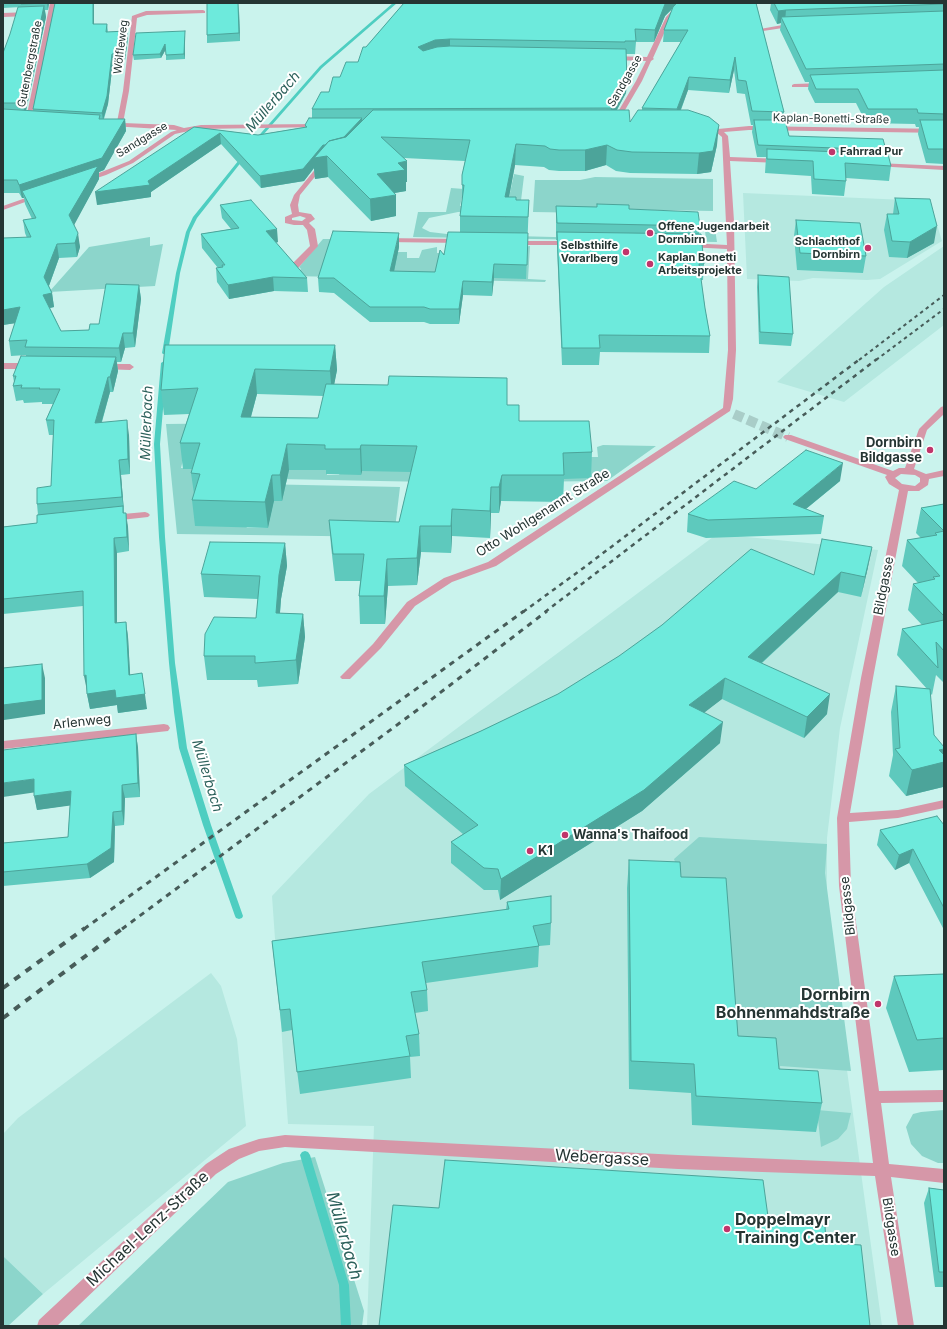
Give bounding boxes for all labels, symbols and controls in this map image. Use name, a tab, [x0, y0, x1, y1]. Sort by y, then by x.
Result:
street label: Wölfleweg	[111, 19, 131, 75]
street label: Gutenbergstraße	[15, 20, 45, 108]
street label: Sandgasse	[605, 53, 645, 109]
water label: Müllerbach	[242, 68, 304, 136]
street label: Kaplan-Bonetti-Straße	[773, 111, 889, 127]
street label: Sandgasse	[114, 120, 170, 160]
place label: Fahrrad Pur	[840, 145, 903, 159]
marker: Fahrrad Pur	[827, 147, 837, 157]
place label: Offene Jugendarbeit Dornbirn	[658, 220, 769, 246]
marker: Offene Jugendarbeit Dornbirn	[645, 228, 655, 238]
place label: Schlachthof Dornbirn	[795, 235, 860, 261]
place label: Selbsthilfe Vorarlberg	[561, 239, 618, 265]
marker: Schlachthof Dornbirn	[863, 243, 873, 253]
marker: Selbsthilfe Vorarlberg	[621, 247, 631, 257]
place label: Kaplan Bonetti Arbeitsprojekte	[658, 251, 742, 277]
marker: Kaplan Bonetti Arbeitsprojekte	[645, 259, 655, 269]
water label: Müllerbach	[137, 385, 157, 461]
place label: Dornbirn Bildgasse	[860, 435, 922, 466]
marker: Dornbirn Bildgasse	[925, 445, 935, 455]
street label: Otto Wohlgenannt Straße	[473, 465, 613, 561]
street label: Bildgasse	[871, 555, 897, 617]
street label: Arlenweg	[52, 711, 112, 733]
water label: Müllerbach	[188, 738, 226, 814]
place label: Wanna's Thaifood	[573, 827, 688, 843]
marker: Wanna's Thaifood	[560, 830, 570, 840]
place label: K1	[538, 843, 553, 859]
marker: K1	[525, 846, 535, 856]
street label: Bildgasse	[837, 876, 859, 936]
place label: Dornbirn Bohnenmahdstraße	[716, 985, 870, 1023]
marker: Dornbirn Bohnenmahdstraße	[873, 999, 883, 1009]
street label: Webergasse	[554, 1146, 650, 1170]
street label: Michael-Lenz-Straße	[83, 1167, 213, 1291]
water label: Müllerbach	[322, 1190, 366, 1282]
street label: Bildgasse	[879, 1196, 903, 1258]
place label: Doppelmayr Training Center	[735, 1210, 856, 1248]
marker: Doppelmayr Training Center	[722, 1224, 732, 1234]

